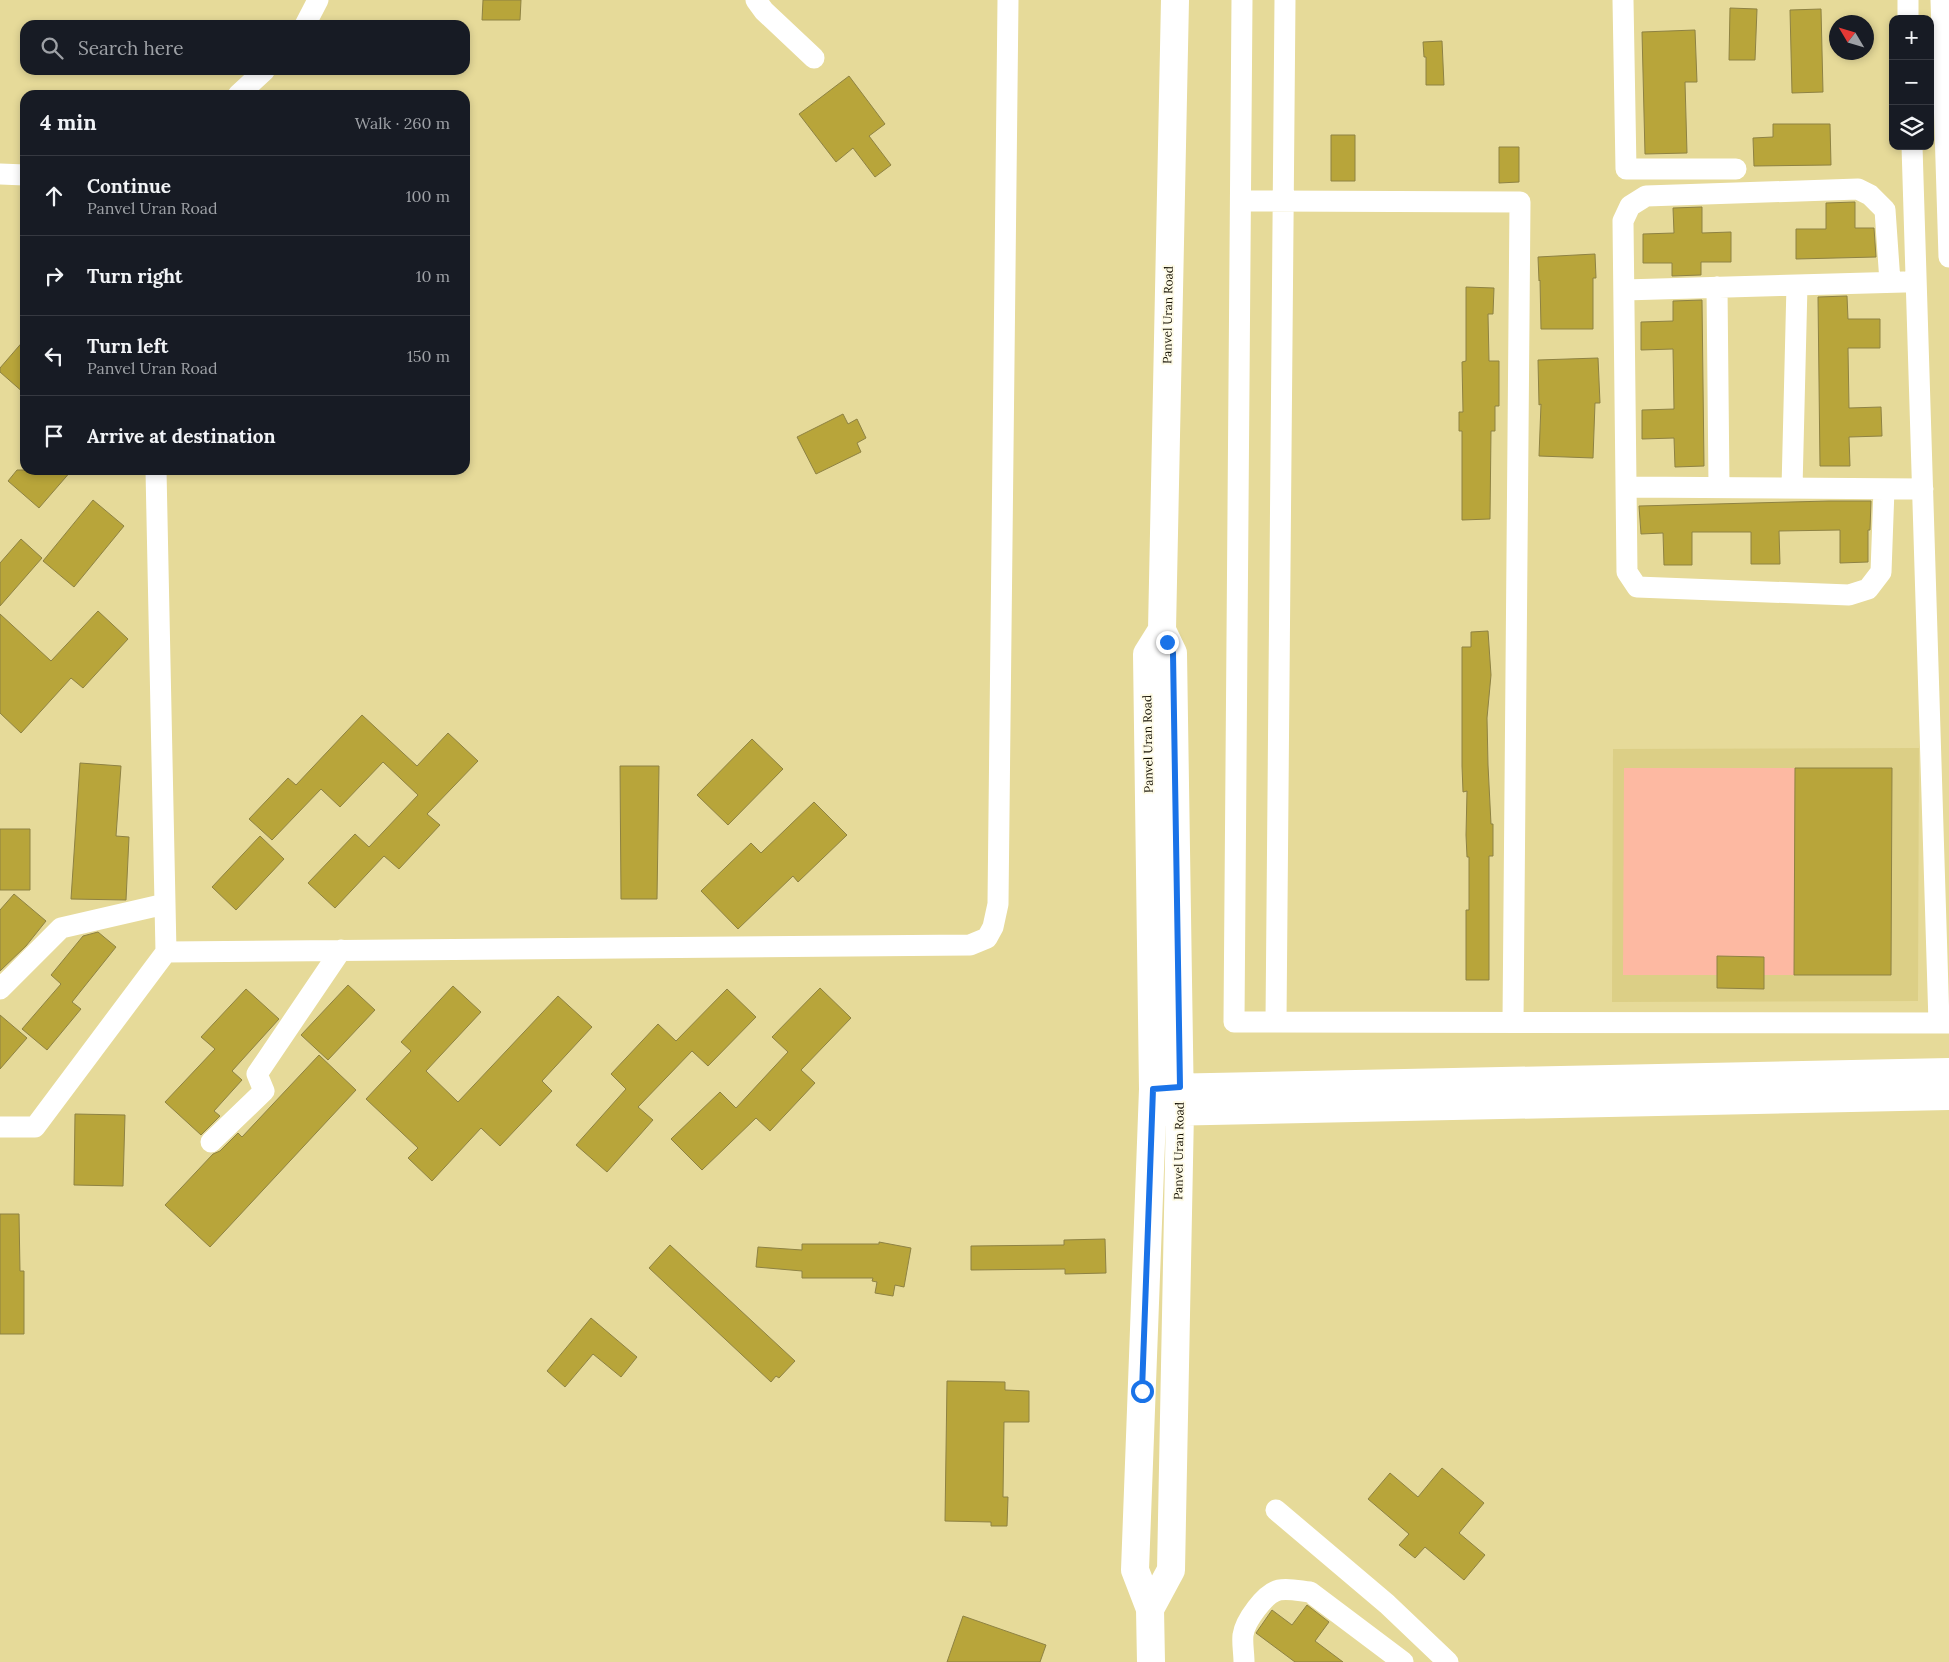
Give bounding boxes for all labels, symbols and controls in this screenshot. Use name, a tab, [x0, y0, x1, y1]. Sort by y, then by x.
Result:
north arrow	[1829, 15, 1874, 60]
map controls	[1889, 15, 1934, 150]
button: +	[1889, 15, 1934, 60]
search box	[20, 20, 470, 75]
icon: search	[38, 34, 66, 62]
text: Search here	[78, 36, 184, 60]
button: −	[1889, 60, 1934, 105]
button: layers	[1889, 105, 1934, 150]
text: 4 min	[40, 109, 97, 136]
text: Walk · 260 m	[355, 113, 450, 133]
text: Continue	[87, 174, 171, 198]
icon: ahead	[40, 182, 68, 210]
text: 100 m	[406, 186, 450, 206]
text: Panvel Uran Road	[87, 198, 218, 218]
icon: right	[40, 262, 68, 290]
text: Turn right	[87, 264, 183, 288]
text: 10 m	[416, 266, 450, 286]
street label: Panvel Uran Road	[1159, 266, 1176, 364]
text: Turn left	[87, 334, 168, 358]
icon: left	[40, 342, 68, 370]
text: 150 m	[407, 346, 450, 366]
text: Panvel Uran Road	[87, 358, 218, 378]
icon: arrive	[40, 422, 68, 450]
text: Arrive at destination	[87, 424, 276, 448]
route end	[1156, 631, 1179, 654]
street label: Panvel Uran Road	[1139, 695, 1156, 793]
street label: Panvel Uran Road	[1170, 1102, 1187, 1200]
route start	[1131, 1380, 1154, 1403]

